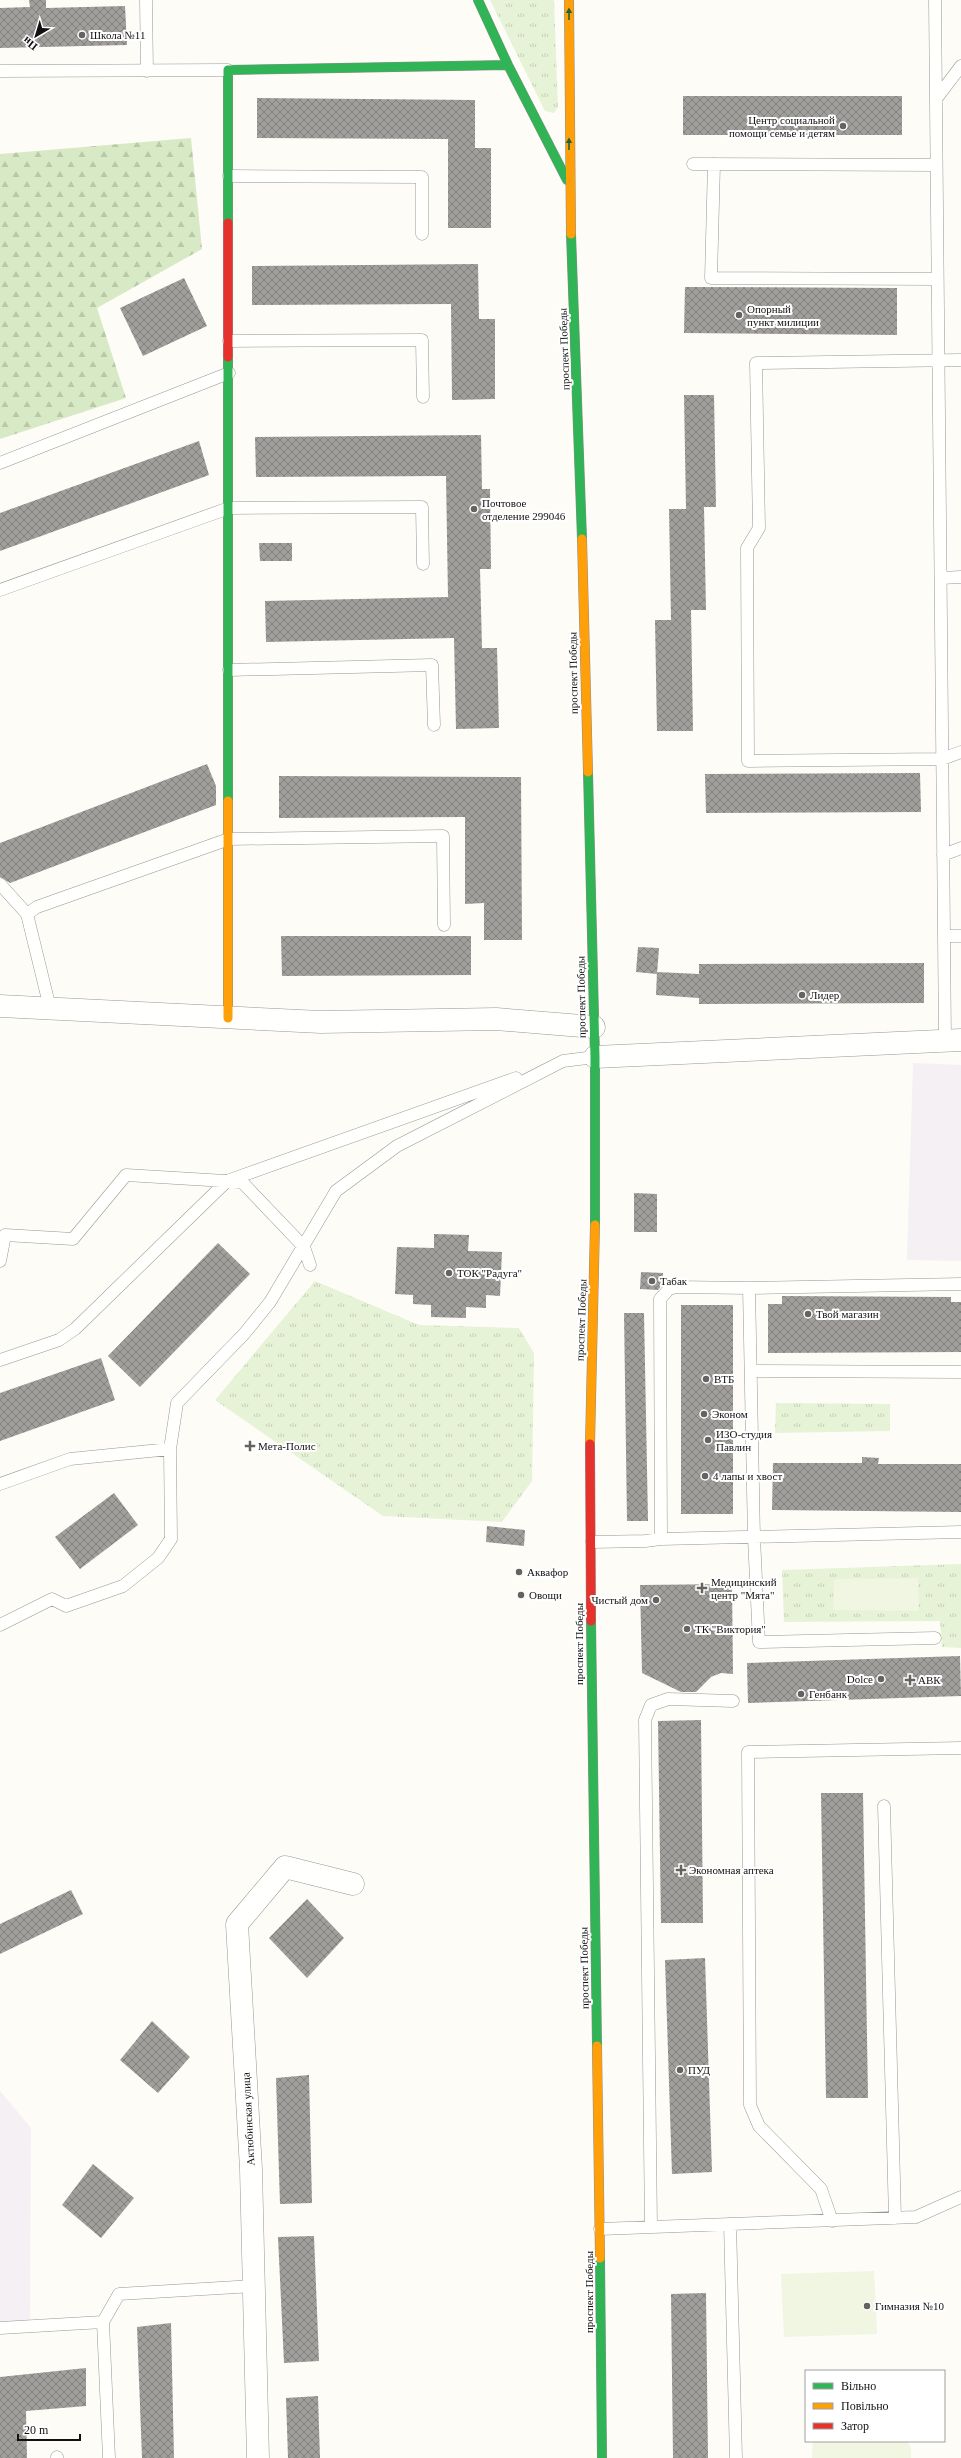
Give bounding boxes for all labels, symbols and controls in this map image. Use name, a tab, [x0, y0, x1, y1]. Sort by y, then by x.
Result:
one-way arrow	[566, 7, 572, 20]
north arrow	[16, 16, 56, 56]
place label: Школа №11	[90, 29, 145, 41]
marker: Школа №11	[77, 30, 87, 40]
text: Пн	[20, 34, 39, 53]
place label: Центр социальной помощи семье и детям	[729, 114, 835, 139]
marker: Центр социальной помощи семье и детям	[838, 121, 848, 131]
one-way arrow	[566, 137, 572, 150]
place label: Опорный пункт милиции	[747, 303, 819, 328]
street label: проспект Победы	[557, 307, 571, 390]
marker: Опорный пункт милиции	[734, 310, 744, 320]
place label: Почтовое отделение 299046	[482, 497, 566, 522]
marker: Почтовое отделение 299046	[469, 504, 479, 514]
street label: проспект Победы	[566, 631, 580, 714]
street label: проспект Победы	[574, 955, 588, 1038]
place label: Лидер	[810, 989, 840, 1001]
marker: Лидер	[797, 990, 807, 1000]
place label: ТОК "Радуга"	[457, 1267, 522, 1279]
marker: ТОК "Радуга"	[444, 1268, 454, 1278]
place label: Табак	[660, 1275, 688, 1287]
marker: Табак	[647, 1276, 657, 1286]
street label: проспект Победы	[574, 1278, 588, 1361]
place label: Твой магазин	[816, 1308, 879, 1320]
marker: Твой магазин	[803, 1309, 813, 1319]
place label: ВТБ	[714, 1373, 734, 1385]
marker: ВТБ	[701, 1374, 711, 1384]
place label: Эконом	[712, 1408, 748, 1420]
marker: Эконом	[699, 1409, 709, 1419]
place label: ИЗО-студия Павлин	[716, 1428, 772, 1453]
marker: ИЗО-студия Павлин	[703, 1435, 713, 1445]
place label: Мета-Полис	[258, 1440, 316, 1452]
marker: Мета-Полис	[245, 1441, 255, 1451]
place label: 4 лапы и хвост	[713, 1470, 782, 1482]
marker: 4 лапы и хвост	[700, 1471, 710, 1481]
place label: Аквафор	[527, 1566, 569, 1578]
marker: Аквафор	[514, 1567, 524, 1577]
place label: Медицинский центр "Мята"	[711, 1576, 777, 1601]
marker: Медицинский центр "Мята"	[696, 1582, 708, 1594]
place label: Овощи	[529, 1589, 562, 1601]
marker: Овощи	[516, 1590, 526, 1600]
place label: Чистый дом	[591, 1594, 648, 1606]
marker: Чистый дом	[651, 1595, 661, 1605]
street label: проспект Победы	[573, 1602, 585, 1685]
place label: ТК "Виктория"	[695, 1623, 766, 1635]
marker: ТК "Виктория"	[682, 1624, 692, 1634]
place label: Dolce	[847, 1673, 873, 1685]
marker: Dolce	[876, 1674, 886, 1684]
place label: АВК	[918, 1674, 941, 1686]
marker: АВК	[905, 1675, 915, 1685]
place label: Генбанк	[809, 1688, 848, 1700]
marker: Генбанк	[796, 1689, 806, 1699]
place label: Экономная аптека	[689, 1864, 774, 1876]
marker: Экономная аптека	[676, 1865, 686, 1875]
street label: проспект Победы	[577, 1926, 591, 2009]
place label: ПУД	[688, 2064, 711, 2076]
marker: ПУД	[675, 2065, 685, 2075]
street label: Актюбинская улица	[240, 2072, 256, 2166]
street label: проспект Победы	[583, 2250, 595, 2333]
place label: Гимназия №10	[875, 2300, 945, 2312]
marker: Гимназия №10	[862, 2301, 872, 2311]
legend	[805, 2370, 945, 2442]
text: Вільно	[841, 2379, 876, 2393]
text: Повільно	[841, 2399, 889, 2413]
scale bar	[18, 2416, 80, 2442]
text: Затор	[841, 2419, 869, 2433]
text: 20 m	[24, 2423, 49, 2437]

